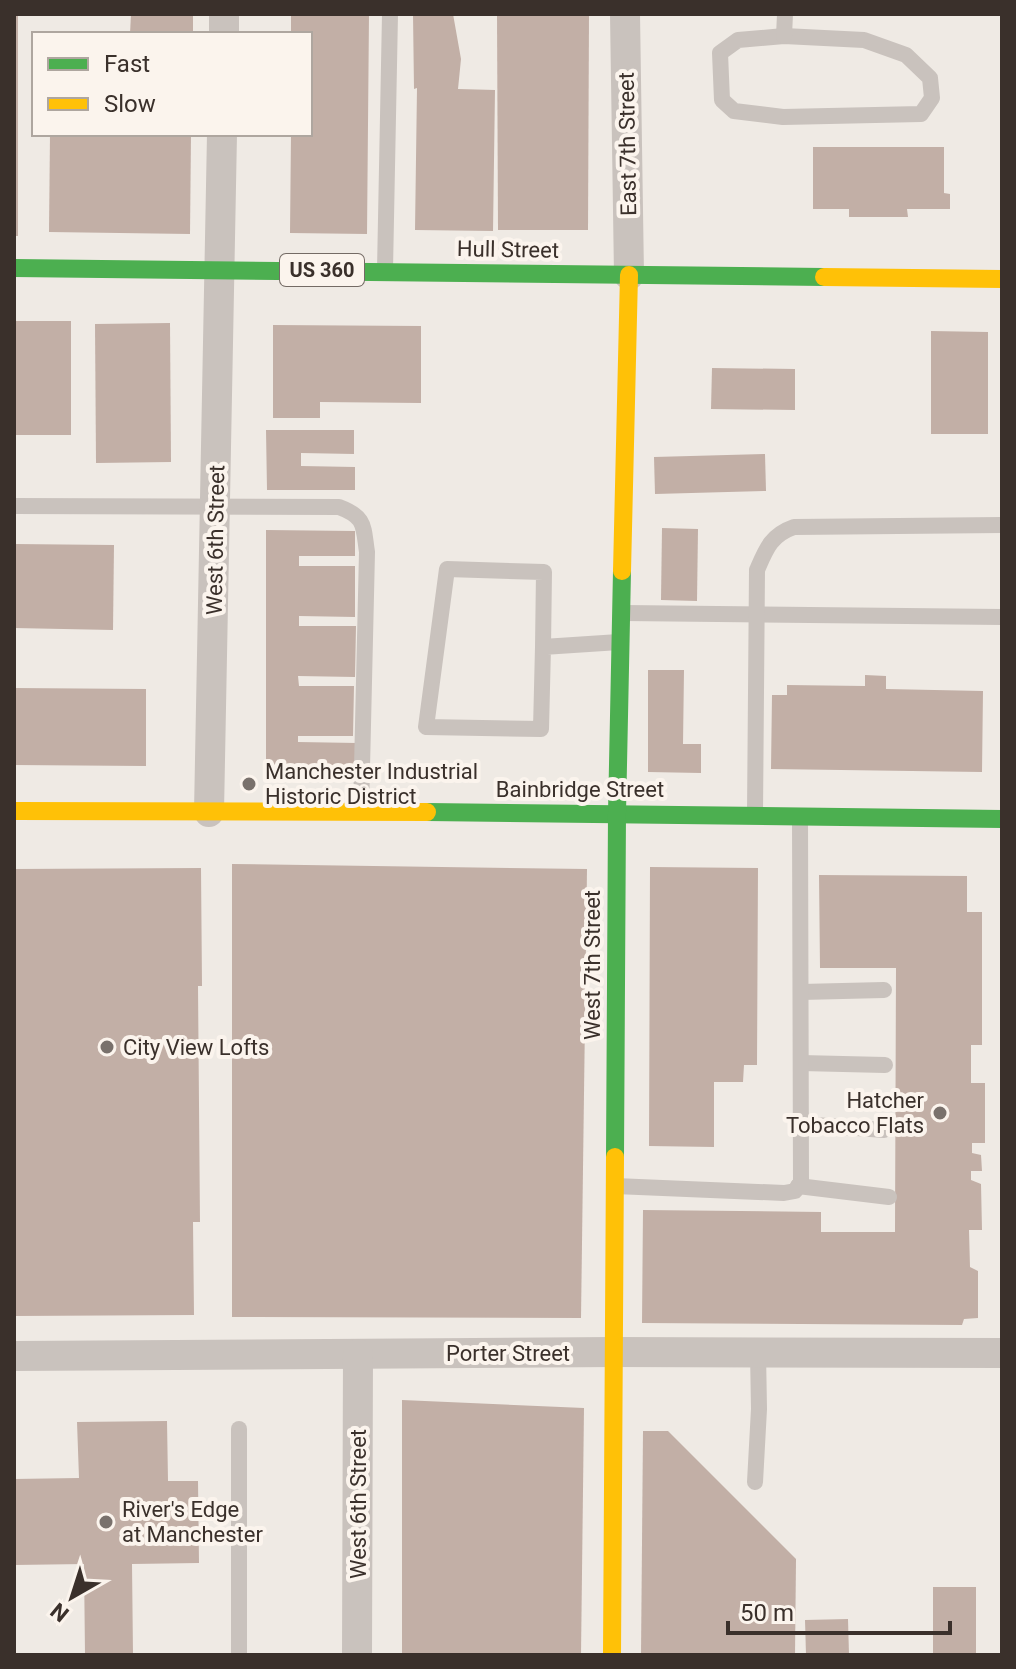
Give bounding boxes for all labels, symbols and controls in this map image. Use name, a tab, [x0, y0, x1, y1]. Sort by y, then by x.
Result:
legend	[32, 32, 312, 136]
text: Fast	[104, 50, 150, 78]
street label: East 7th Street	[614, 72, 641, 216]
text: Slow	[104, 90, 156, 118]
street label: Hull Street	[457, 236, 559, 263]
road number: US 360	[280, 254, 364, 286]
street label: West 6th Street	[202, 465, 229, 615]
place label: Manchester Industrial Historic District	[265, 759, 478, 809]
marker: Manchester Industrial Historic District	[240, 775, 258, 793]
street label: Bainbridge Street	[496, 777, 664, 802]
street label: West 7th Street	[580, 890, 605, 1040]
place label: City View Lofts	[123, 1035, 269, 1060]
marker: City View Lofts	[98, 1038, 116, 1056]
place label: Hatcher Tobacco Flats	[786, 1088, 925, 1138]
marker: Hatcher Tobacco Flats	[931, 1104, 949, 1122]
street label: Porter Street	[446, 1341, 570, 1366]
street label: West 6th Street	[346, 1429, 371, 1579]
place label: River's Edge at Manchester	[122, 1497, 263, 1547]
marker: River's Edge at Manchester	[97, 1513, 115, 1531]
north arrow	[32, 1557, 112, 1637]
scale bar	[728, 1585, 950, 1635]
text: N	[46, 1598, 74, 1627]
text: 50 m	[740, 1599, 794, 1627]

